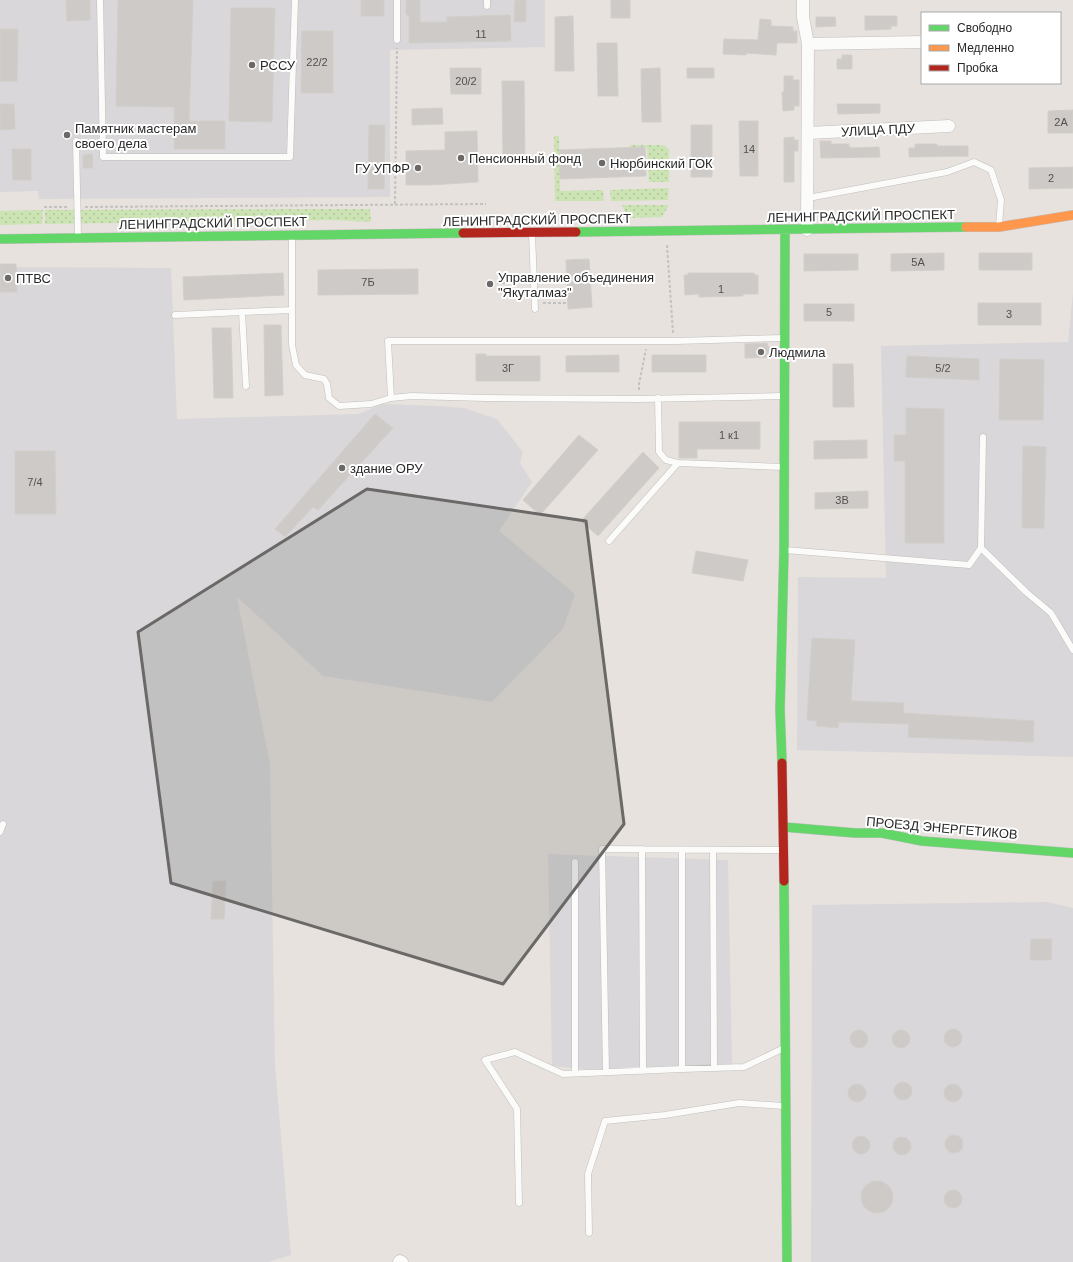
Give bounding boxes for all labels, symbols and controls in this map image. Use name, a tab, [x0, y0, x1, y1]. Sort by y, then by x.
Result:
legend	[921, 12, 1061, 84]
text: Свободно	[957, 21, 1012, 35]
house number: 11	[475, 28, 487, 40]
text: Медленно	[957, 41, 1014, 55]
house number: 22/2	[306, 56, 328, 68]
place label: РССУ	[260, 58, 296, 73]
marker: РССУ	[247, 60, 257, 70]
text: Пробка	[957, 61, 998, 75]
house number: 20/2	[455, 75, 477, 87]
house number: 2А	[1054, 116, 1068, 128]
place label: Памятник мастерам своего дела	[75, 121, 196, 151]
street label: УЛИЦА ПДУ	[841, 121, 916, 139]
marker: Памятник мастерам своего дела	[62, 130, 72, 140]
house number: 14	[743, 143, 755, 155]
place label: Пенсионный фонд	[469, 151, 581, 166]
marker: Пенсионный фонд	[456, 153, 466, 163]
place label: Нюрбинский ГОК	[610, 156, 713, 171]
marker: Нюрбинский ГОК	[597, 158, 607, 168]
place label: ГУ УПФР	[355, 161, 410, 176]
marker: ГУ УПФР	[413, 163, 423, 173]
house number: 2	[1048, 172, 1054, 184]
street label: ЛЕНИНГРАДСКИЙ ПРОСПЕКТ	[767, 207, 955, 225]
street label: ЛЕНИНГРАДСКИЙ ПРОСПЕКТ	[443, 211, 631, 229]
street label: ЛЕНИНГРАДСКИЙ ПРОСПЕКТ	[119, 214, 307, 232]
house number: 5А	[911, 256, 925, 268]
place label: Управление объединения "Якуталмаз"	[498, 270, 654, 300]
place label: ПТВС	[16, 271, 51, 286]
marker: ПТВС	[3, 273, 13, 283]
house number: 7Б	[361, 276, 375, 288]
marker: Управление объединения "Якуталмаз"	[485, 279, 495, 289]
house number: 1	[718, 283, 724, 295]
house number: 5	[826, 306, 832, 318]
house number: 3	[1006, 308, 1012, 320]
place label: Людмила	[769, 345, 826, 360]
marker: Людмила	[756, 347, 766, 357]
house number: 3Г	[502, 362, 514, 374]
house number: 5/2	[935, 362, 951, 374]
house number: 1 к1	[719, 429, 739, 441]
place label: здание ОРУ	[350, 461, 423, 476]
marker: здание ОРУ	[337, 463, 347, 473]
house number: 7/4	[27, 476, 43, 488]
house number: 3В	[835, 494, 849, 506]
street label: ПРОЕЗД ЭНЕРГЕТИКОВ	[866, 814, 1018, 842]

